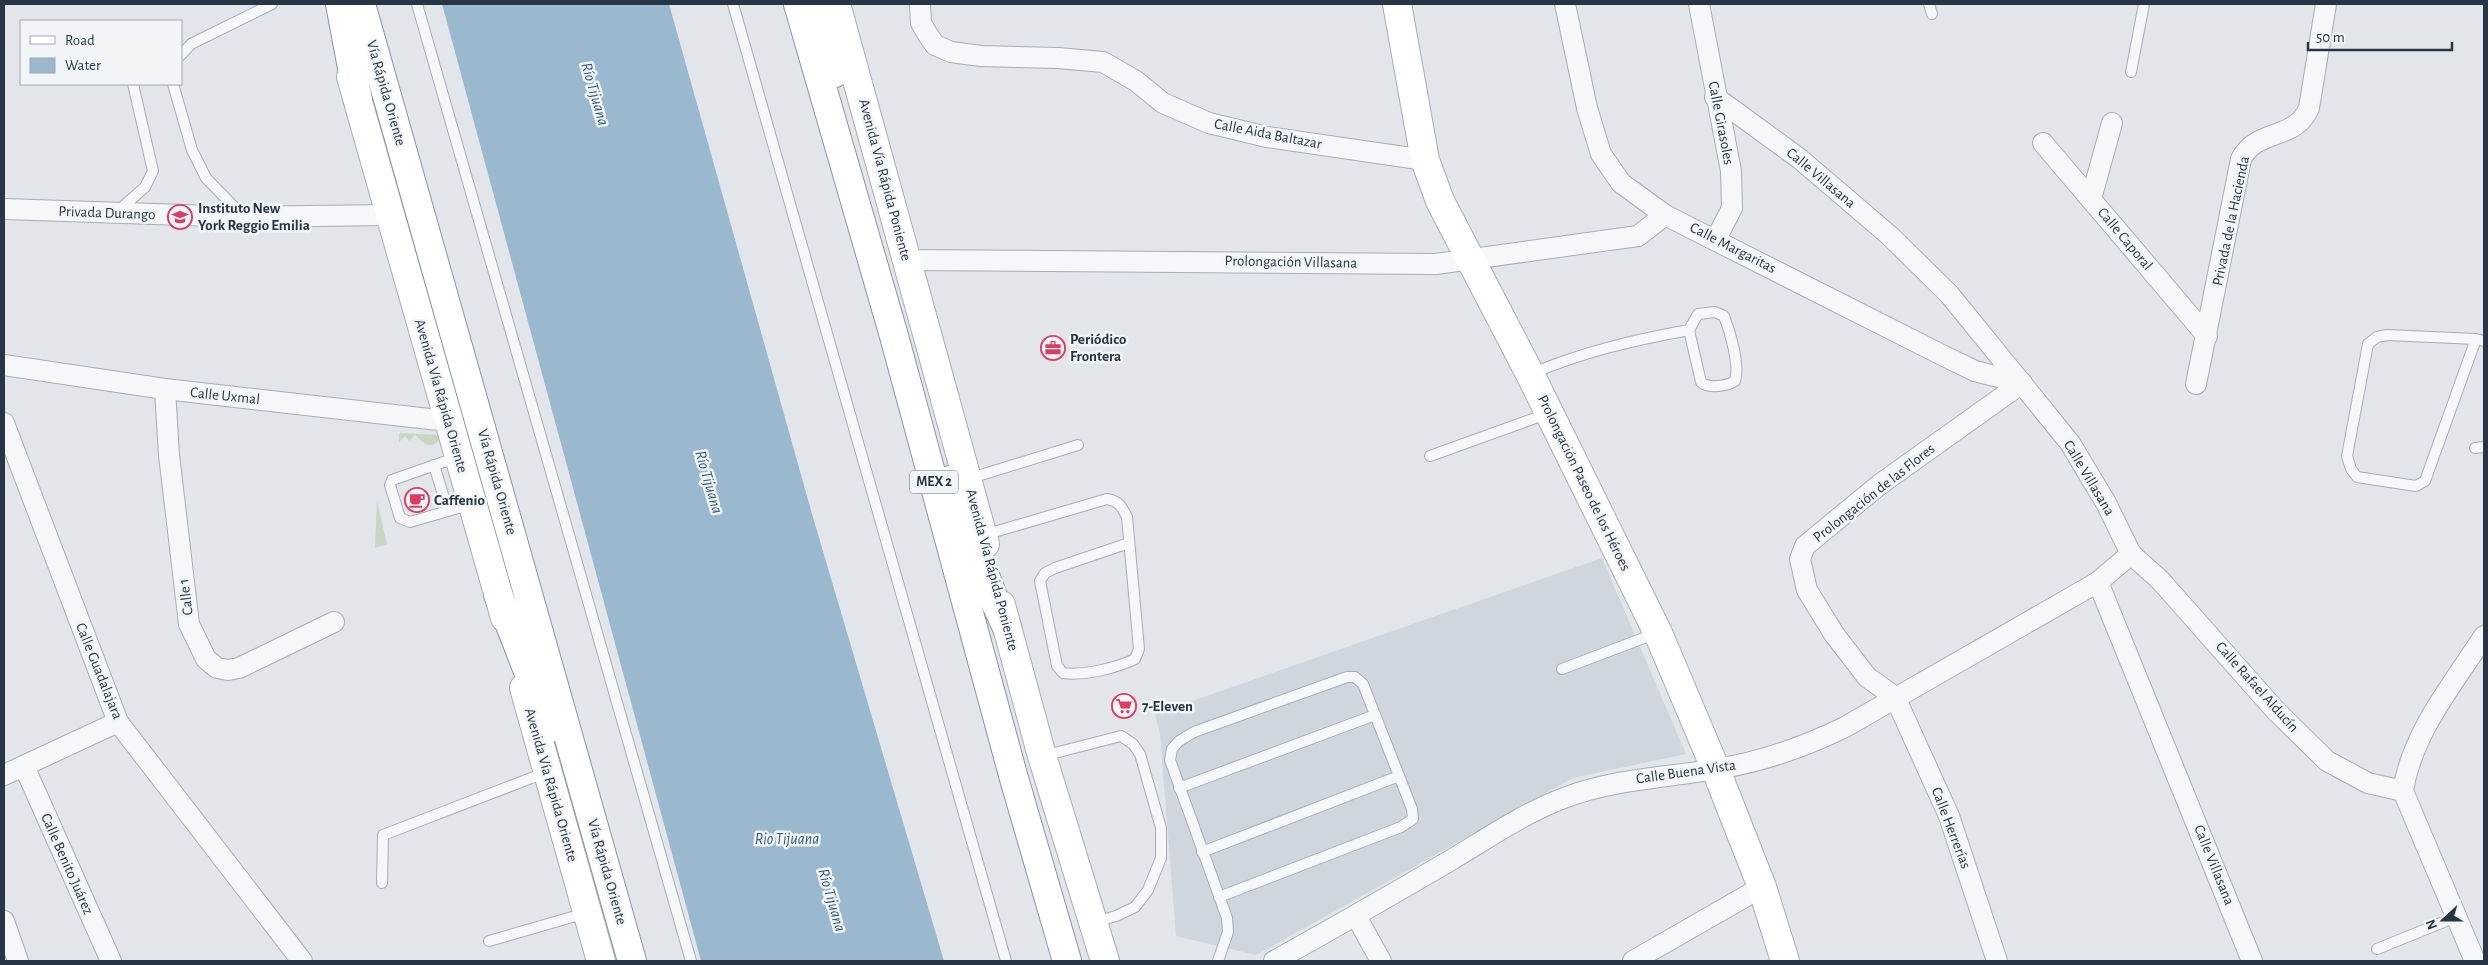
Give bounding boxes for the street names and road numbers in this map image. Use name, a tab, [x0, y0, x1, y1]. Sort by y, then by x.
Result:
street label: Vía Rápida Oriente	[364, 39, 408, 148]
street label: Calle Girasoles	[1706, 80, 1736, 166]
street label: Avenida Vía Rápida Poniente	[856, 98, 914, 263]
street label: Calle Aida Baltazar	[1213, 116, 1323, 152]
street label: Calle Villasana	[1784, 145, 1858, 211]
street label: Privada de la Hacienda	[2210, 155, 2252, 287]
street label: Privada Durango	[58, 204, 156, 222]
street label: Calle Caporal	[2095, 205, 2155, 273]
street label: Calle Margaritas	[1688, 220, 1778, 276]
street label: Prolongación Villasana	[1225, 253, 1358, 271]
street label: Avenida Vía Rápida Oriente	[412, 317, 470, 475]
street label: Calle Uxmal	[189, 385, 261, 407]
street label: Prolongación Paseo de los Héroes	[1535, 393, 1633, 573]
street label: Vía Rápida Oriente	[475, 428, 519, 537]
street label: Calle Villasana	[2061, 438, 2117, 518]
street label: Prolongación de las Flores	[1810, 441, 1938, 545]
road number: MEX 2	[910, 471, 958, 494]
street label: Avenida Vía Rápida Poniente	[963, 488, 1021, 653]
street label: Calle 1	[176, 578, 196, 616]
street label: Calle Guadalajara	[73, 621, 125, 721]
street label: Calle Rafael Alducín	[2213, 639, 2301, 735]
street label: Avenida Vía Rápida Oriente	[522, 706, 580, 864]
street label: Calle Buena Vista	[1635, 758, 1737, 786]
street label: Calle Herrerías	[1929, 785, 1973, 871]
street label: Calle Benito Juárez	[38, 811, 96, 917]
street label: Vía Rápida Oriente	[585, 818, 629, 927]
street label: Calle Villasana	[2191, 823, 2237, 907]

